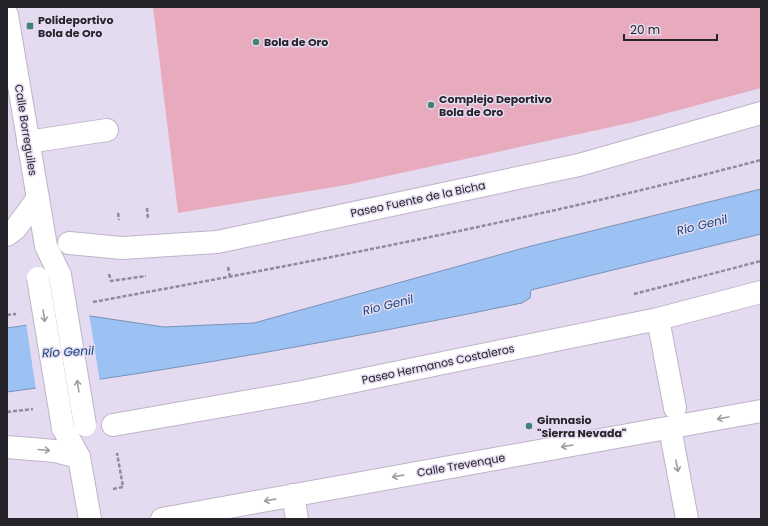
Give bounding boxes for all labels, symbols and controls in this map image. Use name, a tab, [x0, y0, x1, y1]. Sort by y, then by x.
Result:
place label: Polideportivo Bola de Oro	[38, 12, 113, 41]
scale bar	[624, 16, 717, 42]
marker: Polideportivo Bola de Oro	[25, 21, 35, 31]
text: 20 m	[630, 21, 660, 38]
place label: Bola de Oro	[264, 34, 328, 50]
marker: Bola de Oro	[251, 37, 261, 47]
street label: Calle Borreguiles	[11, 83, 41, 177]
place label: Complejo Deportivo Bola de Oro	[439, 91, 552, 120]
marker: Complejo Deportivo Bola de Oro	[426, 100, 436, 110]
street label: Paseo Fuente de la Bicha	[349, 177, 487, 221]
water label: Río Genil	[675, 210, 729, 239]
water label: Río Genil	[361, 290, 415, 319]
one-way arrow	[41, 310, 49, 323]
street label: Paseo Hermanos Costaleros	[360, 340, 516, 388]
water label: Río Genil	[42, 342, 94, 361]
one-way arrow	[74, 380, 82, 393]
place label: Gimnasio "Sierra Nevada"	[537, 412, 627, 441]
one-way arrow	[717, 414, 730, 422]
marker: Gimnasio "Sierra Nevada"	[524, 421, 534, 431]
one-way arrow	[561, 442, 574, 450]
one-way arrow	[37, 446, 50, 453]
street label: Calle Trevenque	[416, 449, 507, 481]
one-way arrow	[673, 459, 681, 472]
one-way arrow	[392, 472, 405, 480]
one-way arrow	[264, 496, 277, 504]

